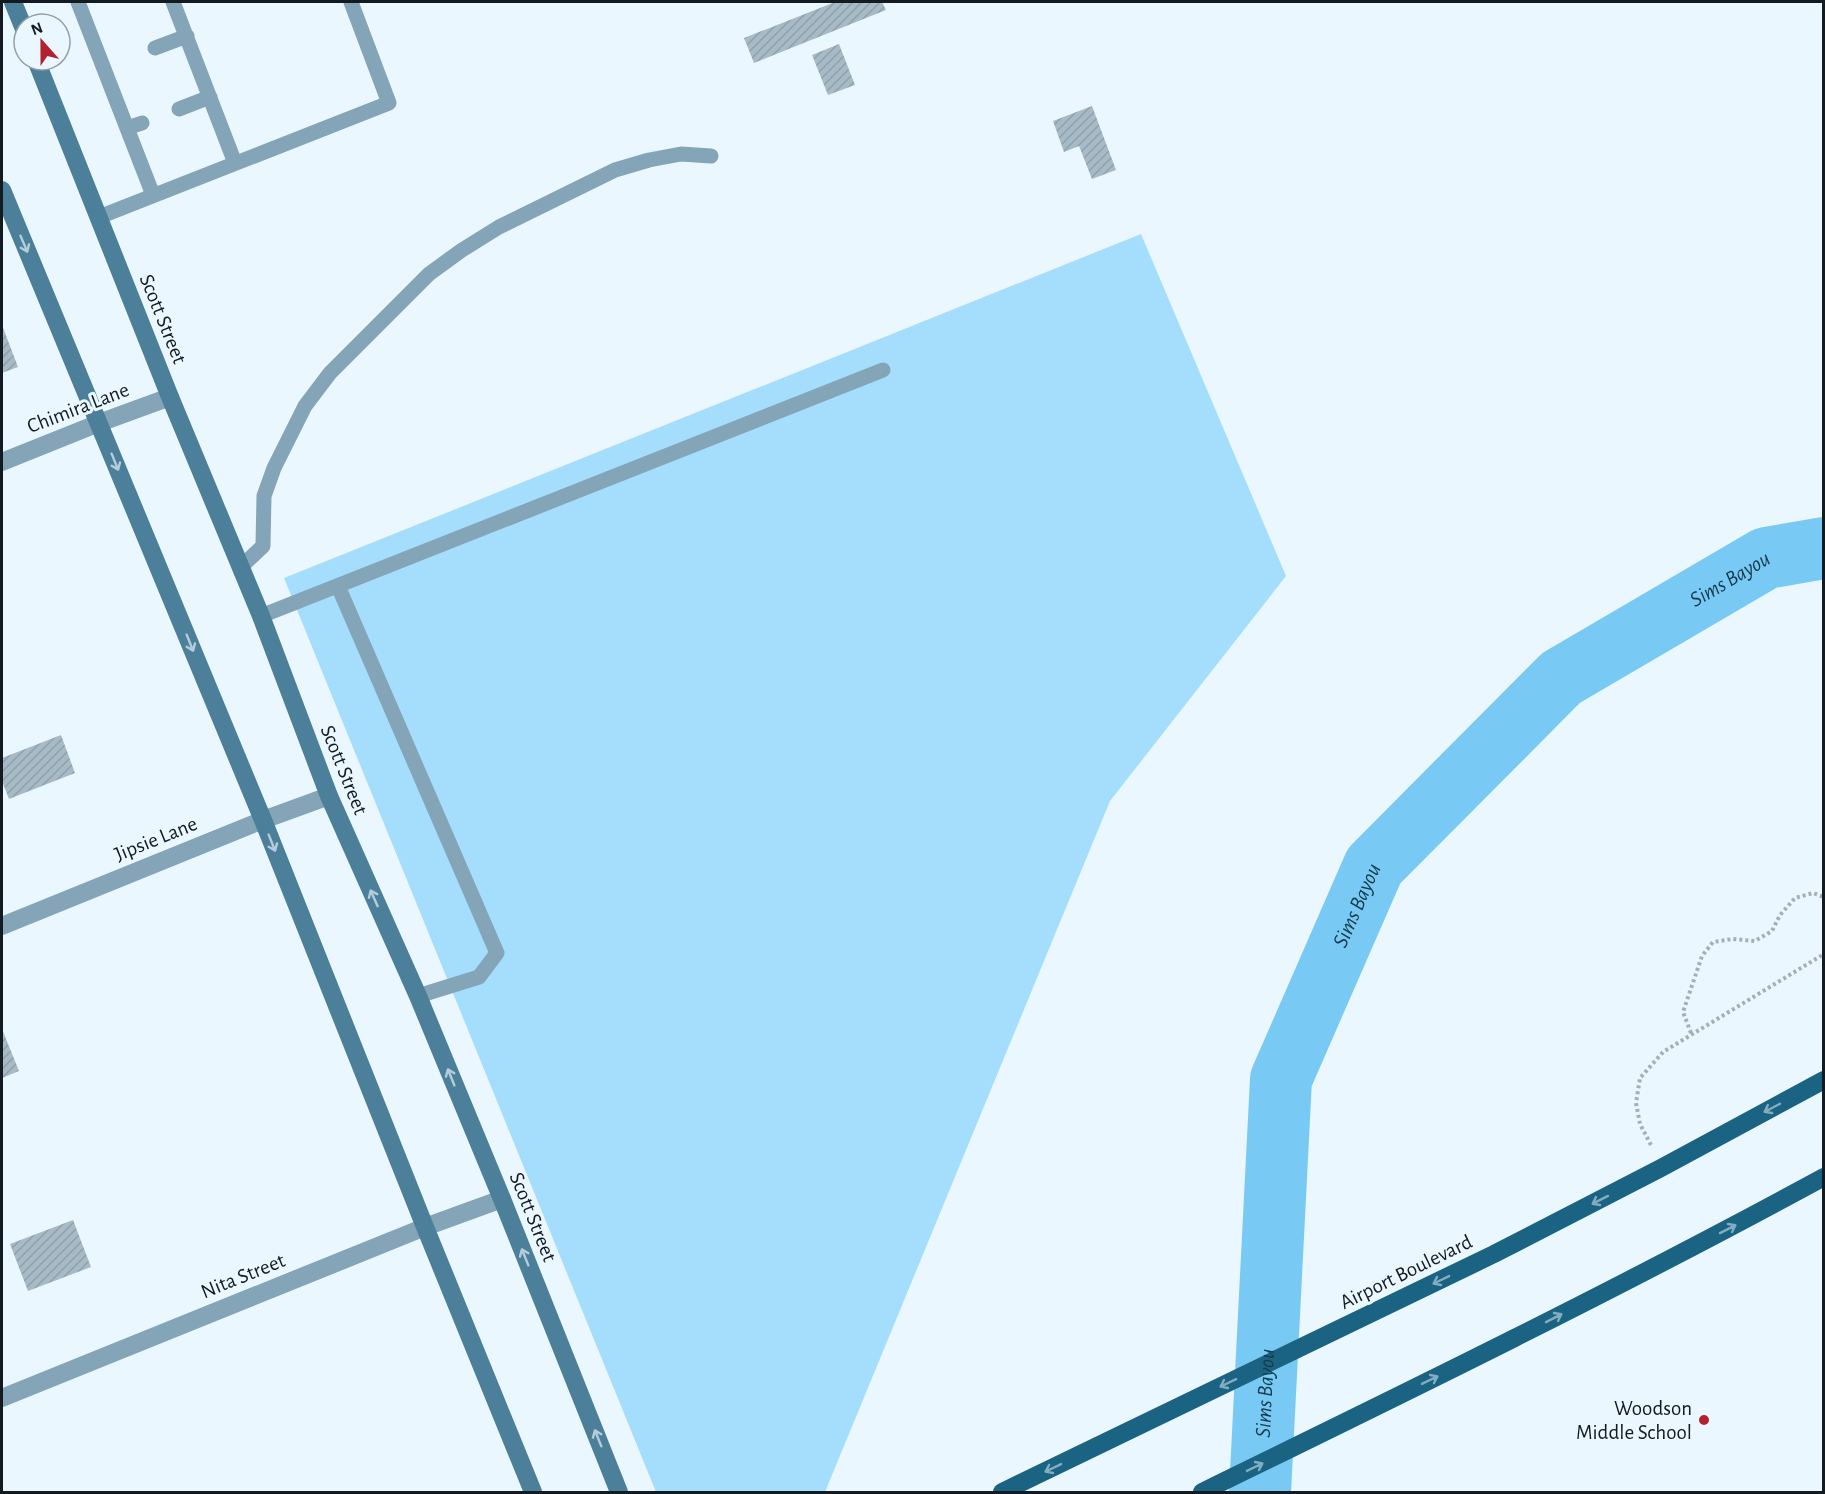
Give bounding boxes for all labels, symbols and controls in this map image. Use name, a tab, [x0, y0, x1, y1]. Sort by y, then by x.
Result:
north arrow	[12, 12, 72, 72]
text: N	[29, 19, 45, 38]
one-way arrow	[19, 234, 30, 252]
street label: Scott Street	[136, 271, 190, 367]
street label: Chimira Lane	[24, 379, 132, 437]
one-way arrow	[110, 453, 121, 471]
water label: Sims Bayou	[1686, 547, 1774, 611]
one-way arrow	[185, 633, 196, 651]
street label: Scott Street	[317, 722, 371, 818]
street label: Jipsie Lane	[112, 813, 200, 865]
one-way arrow	[267, 833, 278, 851]
water label: Sims Bayou	[1329, 860, 1385, 951]
one-way arrow	[368, 889, 380, 907]
one-way arrow	[445, 1068, 456, 1086]
one-way arrow	[1764, 1102, 1781, 1114]
street label: Scott Street	[506, 1169, 560, 1265]
one-way arrow	[1592, 1194, 1609, 1206]
one-way arrow	[1718, 1223, 1736, 1234]
street label: Airport Boulevard	[1337, 1231, 1476, 1313]
one-way arrow	[519, 1248, 530, 1267]
street label: Nita Street	[198, 1250, 288, 1302]
one-way arrow	[1433, 1274, 1451, 1286]
one-way arrow	[1545, 1312, 1562, 1324]
water label: Sims Bayou	[1252, 1348, 1278, 1438]
one-way arrow	[1420, 1374, 1438, 1385]
one-way arrow	[1220, 1378, 1238, 1389]
place label: Woodson Middle School	[1576, 1398, 1692, 1443]
marker: Woodson Middle School	[1697, 1413, 1711, 1427]
one-way arrow	[592, 1429, 603, 1448]
one-way arrow	[1245, 1460, 1263, 1472]
one-way arrow	[1044, 1462, 1062, 1474]

